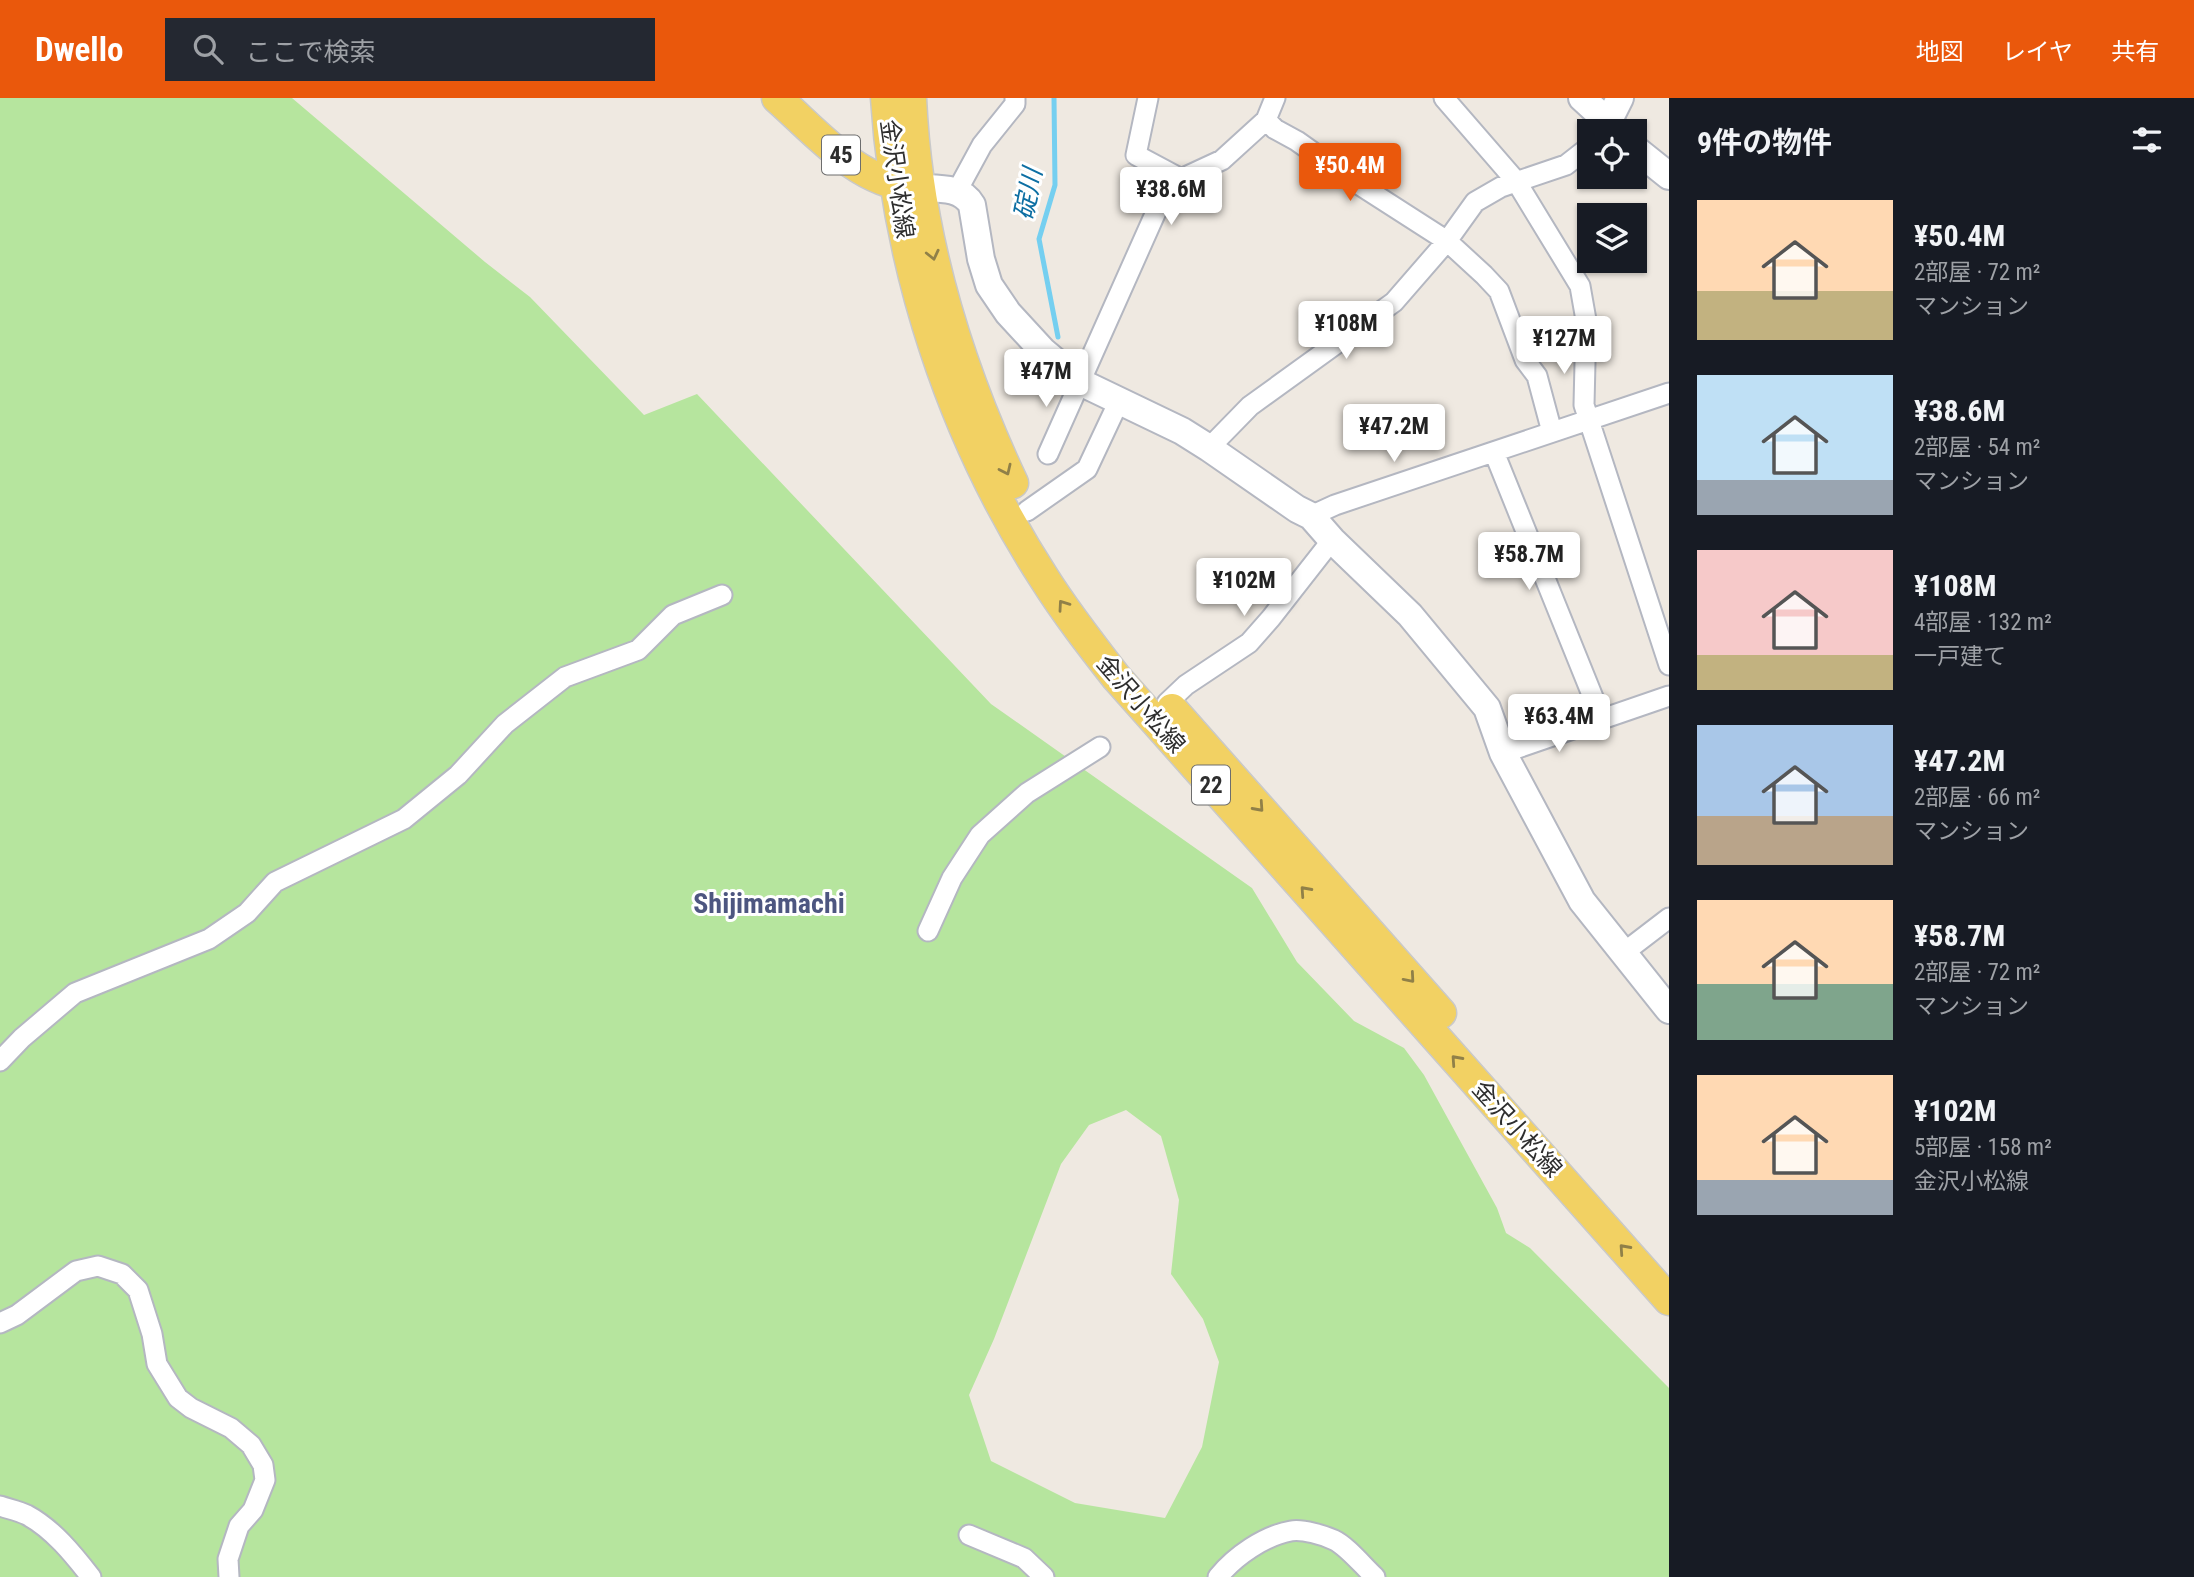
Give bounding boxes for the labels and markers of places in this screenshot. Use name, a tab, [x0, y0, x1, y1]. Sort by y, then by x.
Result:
pin: ¥50.4M	[1293, 144, 1407, 203]
pin: ¥38.6M	[1114, 167, 1228, 227]
pin: ¥108M	[1297, 302, 1395, 361]
pin: ¥127M	[1515, 316, 1613, 376]
pin: ¥47M	[1005, 350, 1087, 409]
pin: ¥47.2M	[1337, 404, 1451, 464]
pin: ¥58.7M	[1472, 532, 1586, 592]
pin: ¥102M	[1195, 559, 1293, 618]
pin: ¥63.4M	[1502, 694, 1616, 754]

